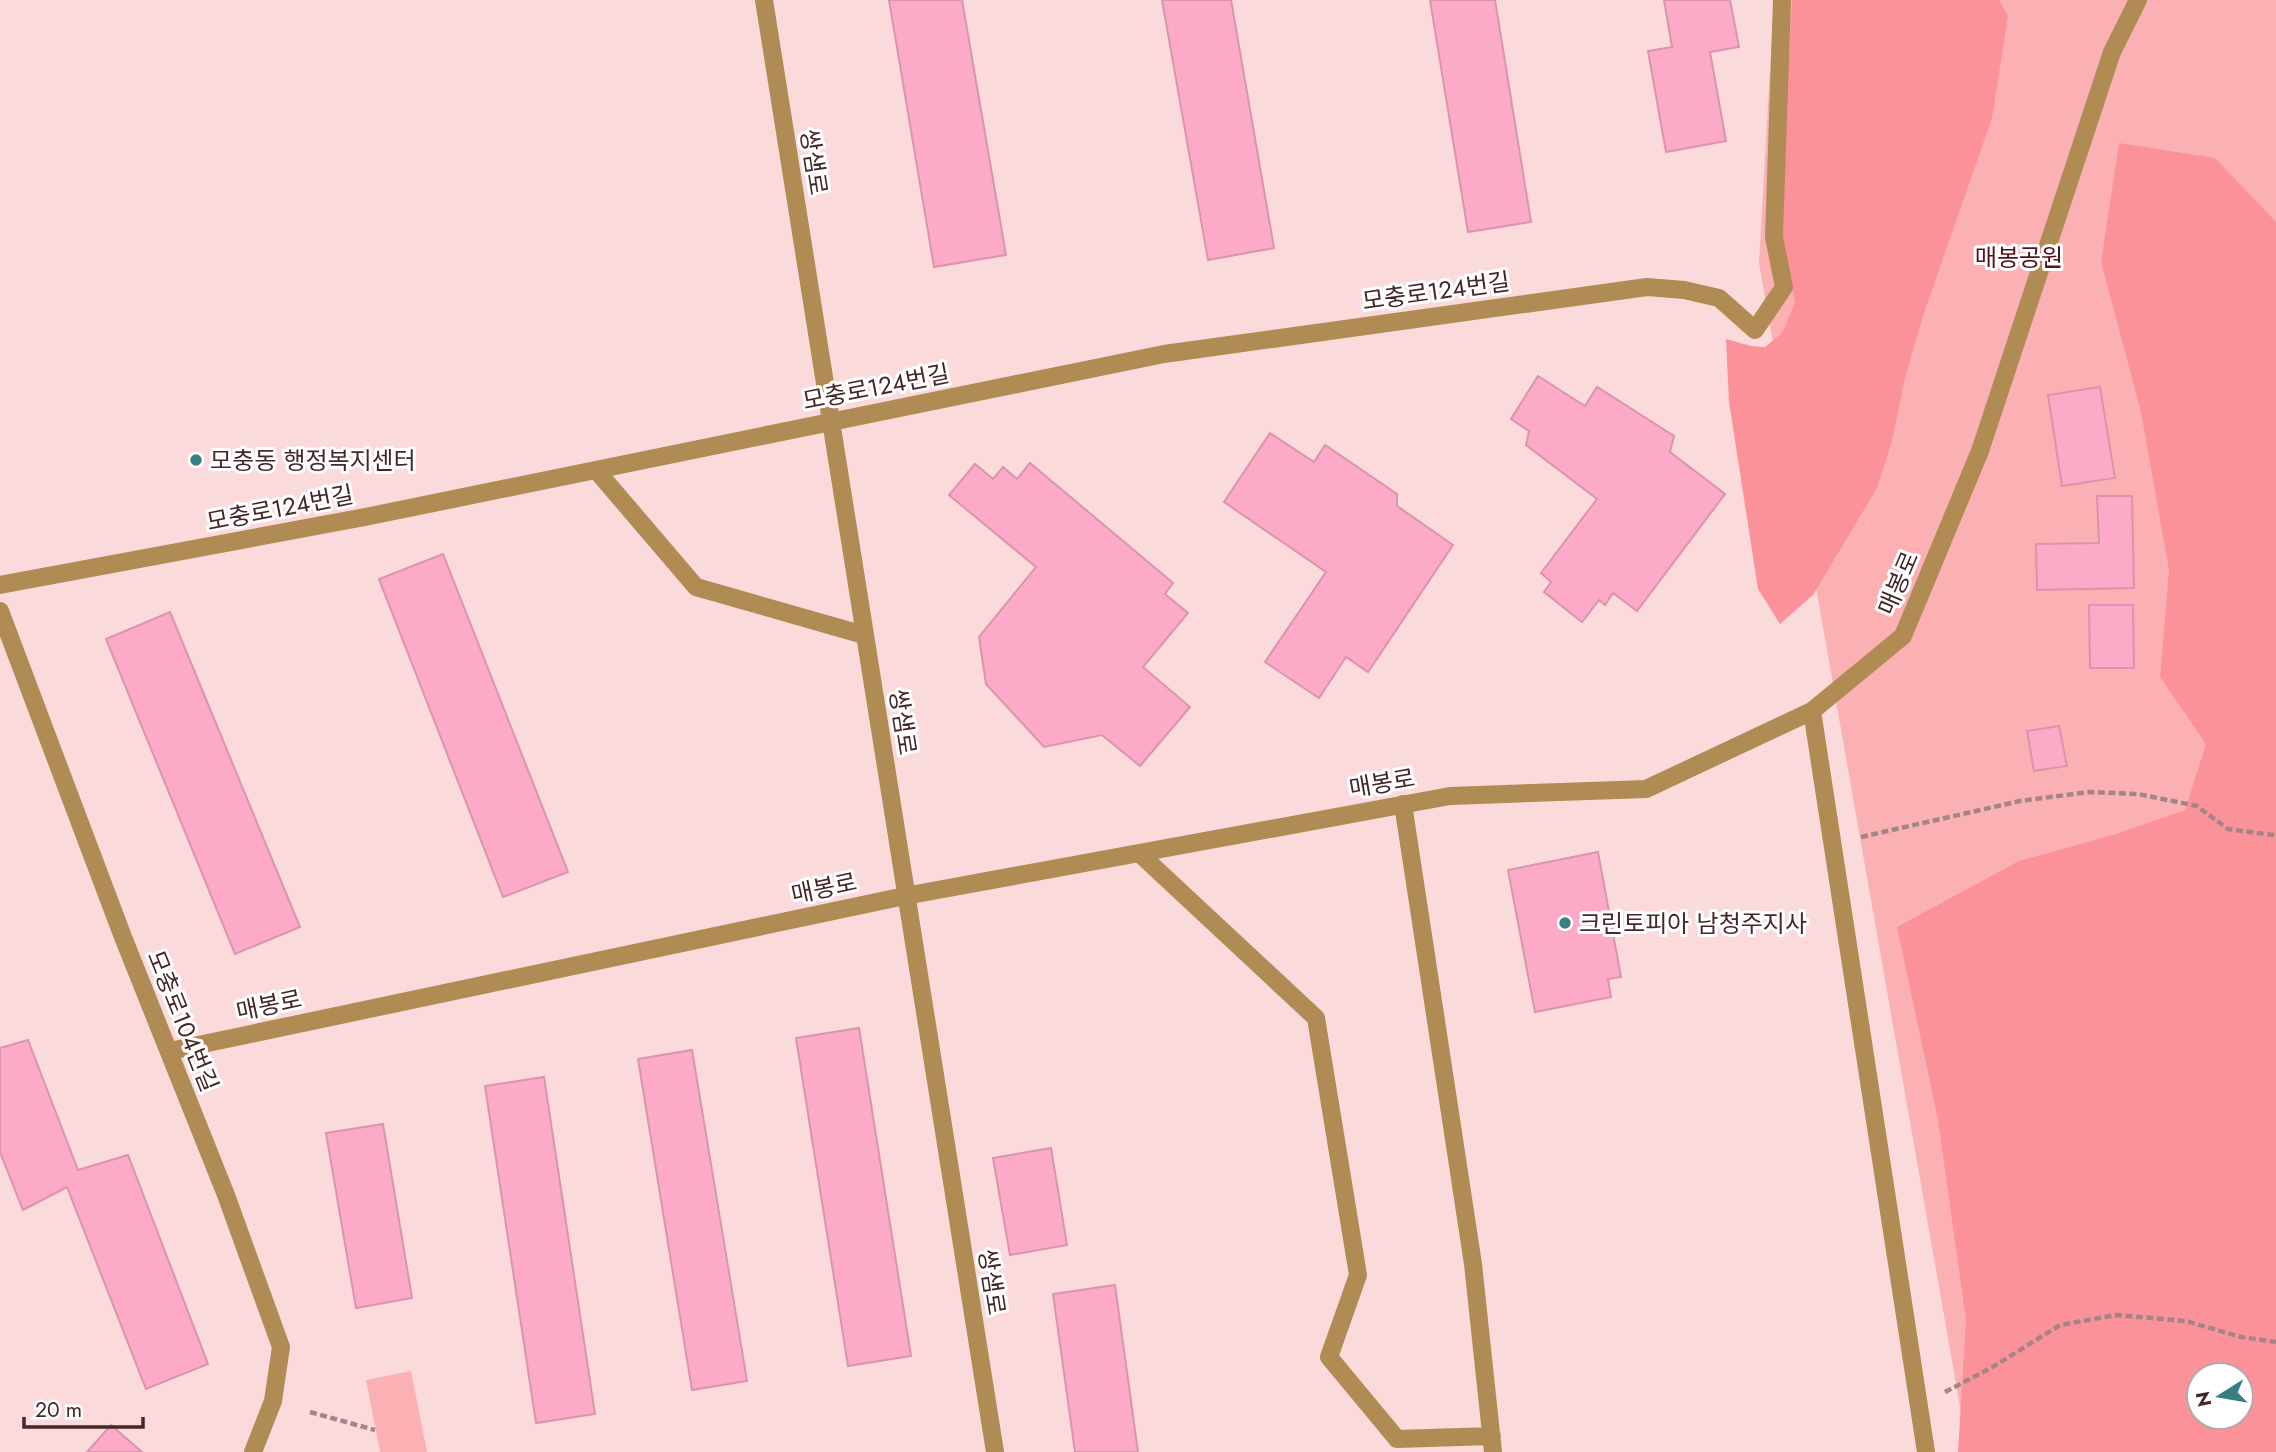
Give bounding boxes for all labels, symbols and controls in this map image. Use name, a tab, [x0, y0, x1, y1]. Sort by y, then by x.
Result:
street label: 쌍샘로	[792, 127, 836, 197]
park label: 매봉공원	[1975, 240, 2063, 275]
street label: 모충로124번길	[1360, 263, 1512, 319]
street label: 모충로124번길	[800, 356, 952, 418]
place label: 모충동 행정복지센터	[210, 443, 416, 478]
marker: 모충동 행정복지센터	[188, 452, 204, 468]
street label: 모충로124번길	[204, 477, 356, 539]
street label: 매봉로	[1869, 546, 1927, 620]
street label: 쌍샘로	[881, 687, 925, 757]
street label: 매봉로	[1346, 760, 1418, 806]
street label: 매봉로	[788, 864, 860, 912]
place label: 크린토피아 남청주지사	[1579, 906, 1807, 941]
marker: 크린토피아 남청주지사	[1557, 915, 1573, 931]
street label: 모충로104번길	[139, 945, 227, 1097]
street label: 매봉로	[233, 981, 305, 1029]
street label: 쌍샘로	[970, 1247, 1014, 1317]
north arrow	[2185, 1361, 2255, 1431]
scale bar	[24, 1386, 144, 1430]
text: N	[2189, 1389, 2218, 1409]
text: 20 m	[35, 1395, 82, 1425]

